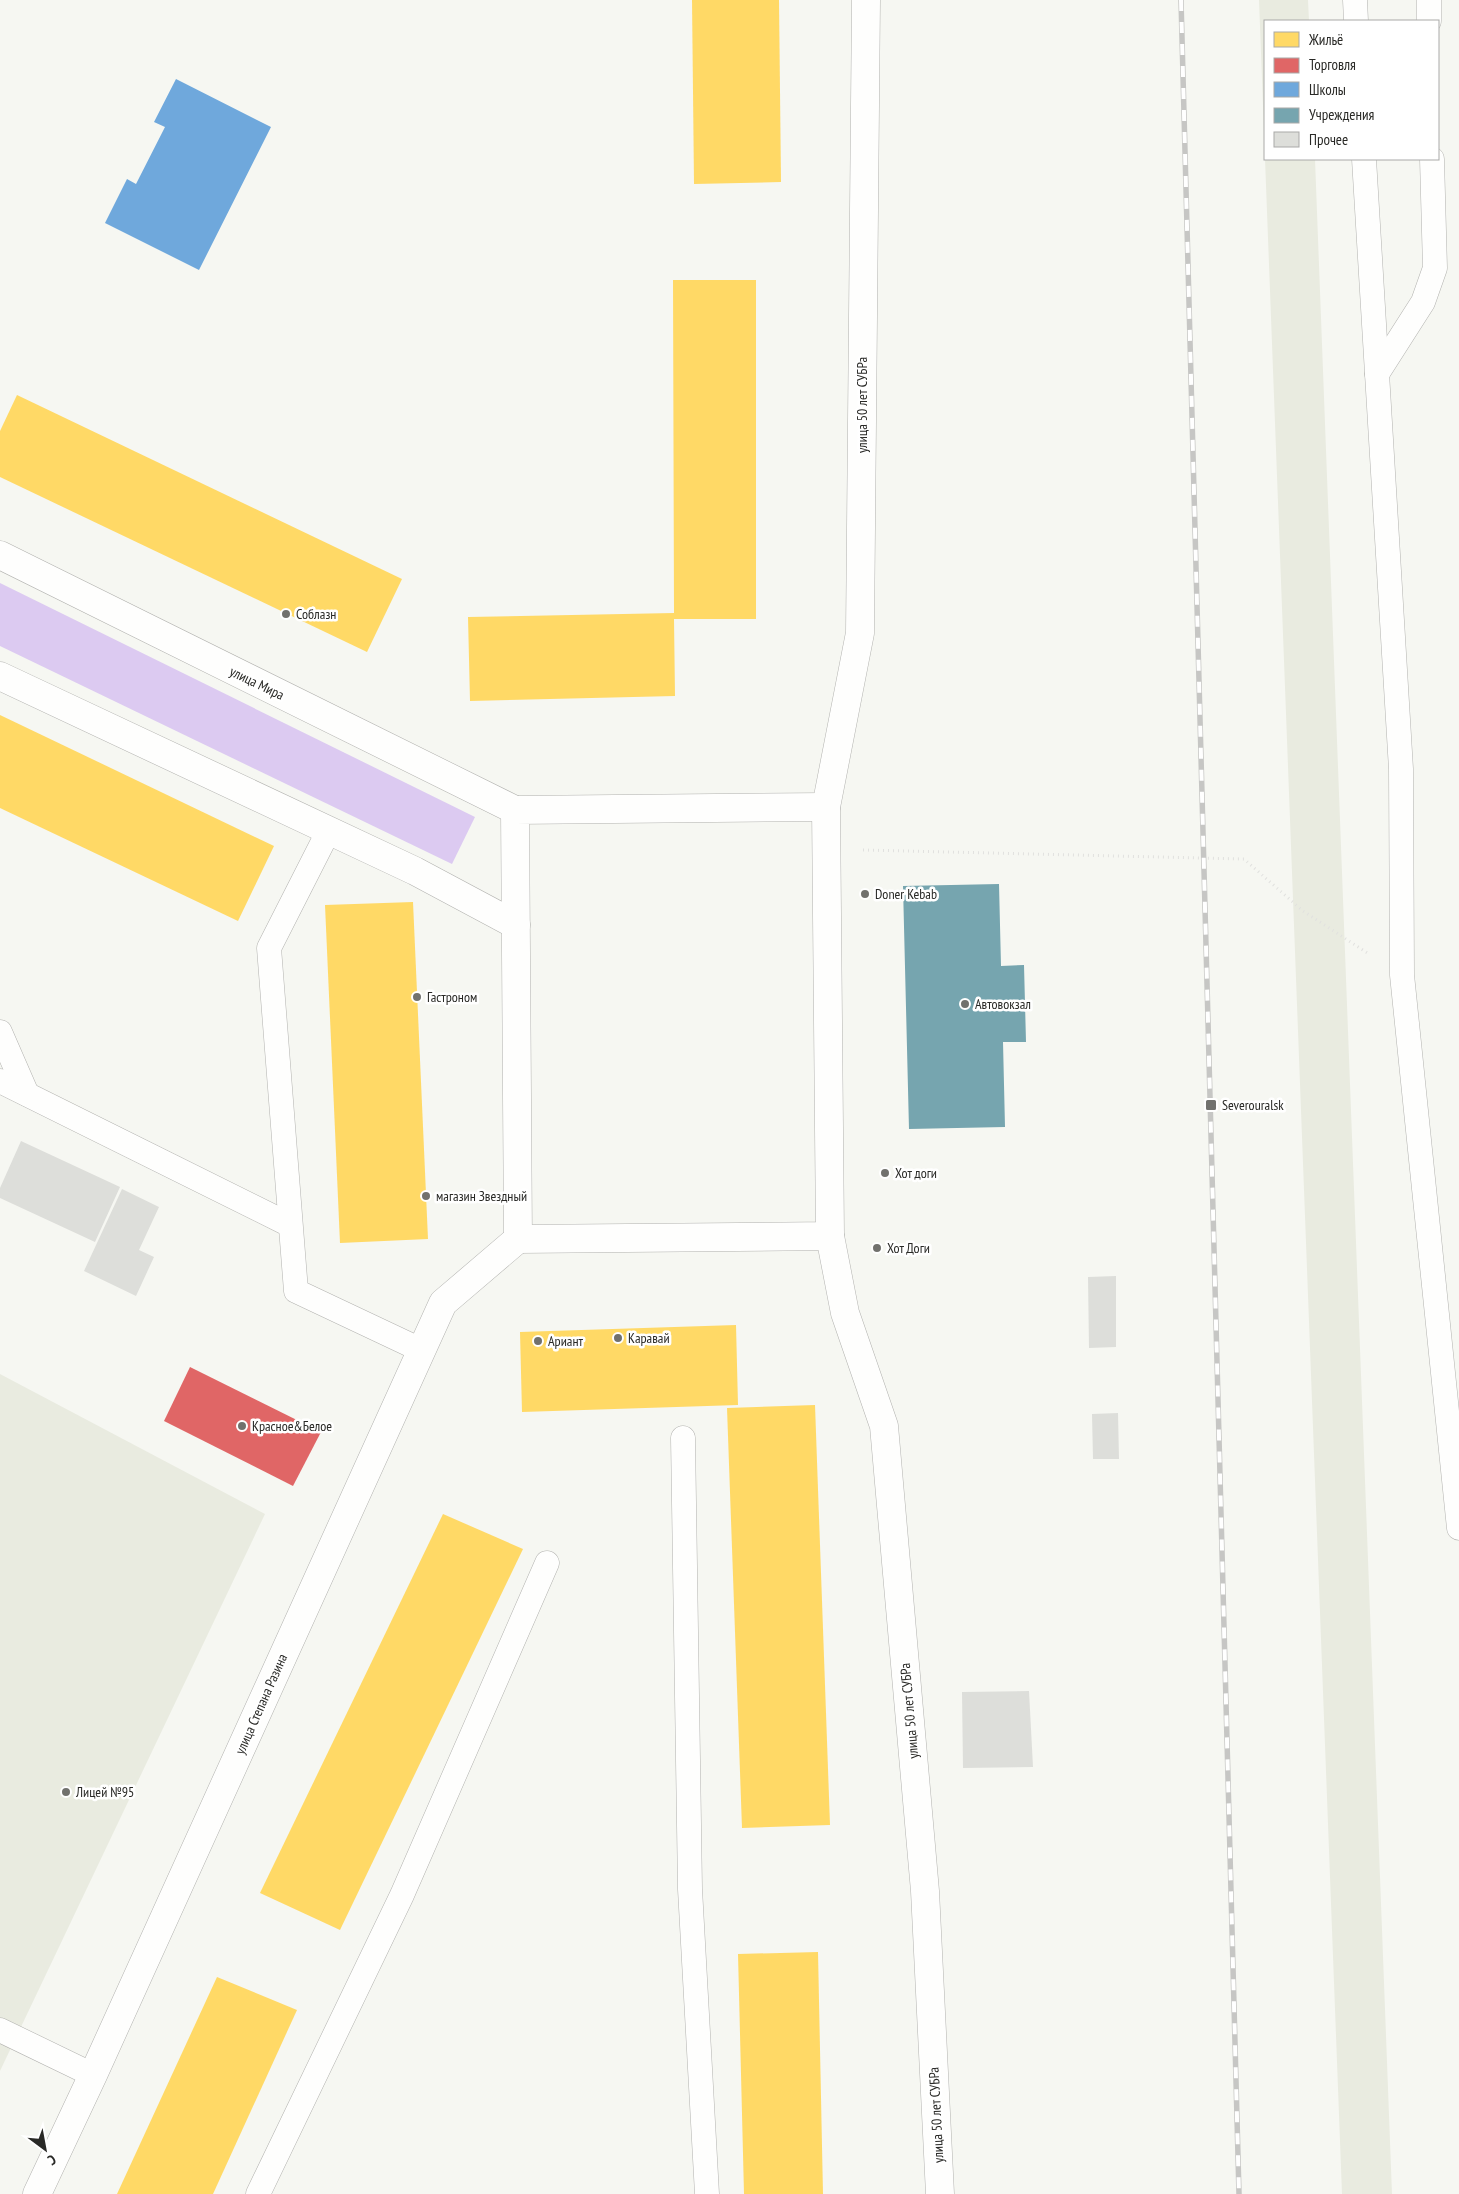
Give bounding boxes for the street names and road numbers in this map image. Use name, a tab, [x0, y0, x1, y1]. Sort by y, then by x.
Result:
street label: улица 50 лет СУБРа	[853, 357, 871, 453]
street label: улица Мира	[227, 662, 287, 704]
street label: улица Степана Разина	[231, 1651, 291, 1757]
street label: улица 50 лет СУБРа	[896, 1662, 922, 1760]
street label: улица 50 лет СУБРа	[925, 2067, 947, 2163]

